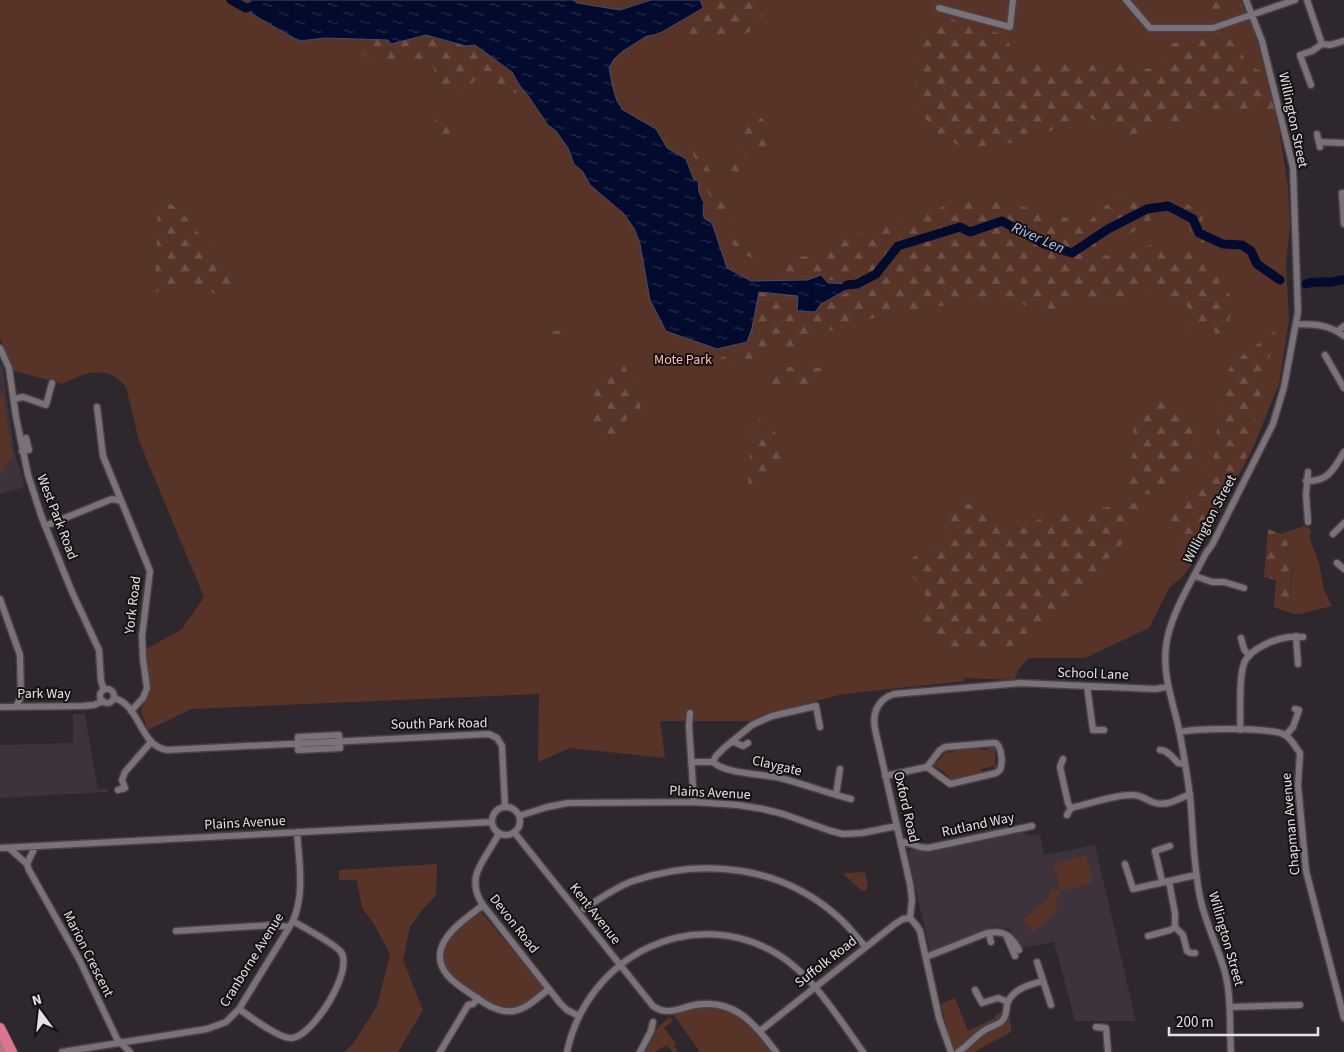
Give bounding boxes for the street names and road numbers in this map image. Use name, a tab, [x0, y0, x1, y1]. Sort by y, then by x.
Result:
street label: Willington Street	[1273, 70, 1313, 170]
street label: West Park Road	[32, 471, 82, 563]
street label: Willington Street	[1178, 471, 1242, 567]
street label: York Road	[119, 575, 146, 636]
street label: School Lane	[1057, 663, 1129, 685]
street label: Park Way	[17, 684, 71, 704]
street label: South Park Road	[390, 713, 488, 735]
street label: Claygate	[750, 751, 804, 781]
street label: Oxford Road	[888, 770, 924, 844]
street label: Chapman Avenue	[1277, 772, 1305, 876]
street label: Plains Avenue	[669, 781, 751, 805]
street label: Rutland Way	[940, 807, 1016, 842]
street label: Plains Avenue	[204, 811, 286, 835]
street label: Kent Avenue	[565, 879, 625, 949]
street label: Willington Street	[1203, 889, 1249, 989]
street label: Devon Road	[485, 890, 543, 958]
street label: Marion Crescent	[58, 907, 118, 1001]
street label: Cranborne Avenue	[215, 909, 289, 1011]
street label: Suffolk Road	[791, 931, 861, 993]

